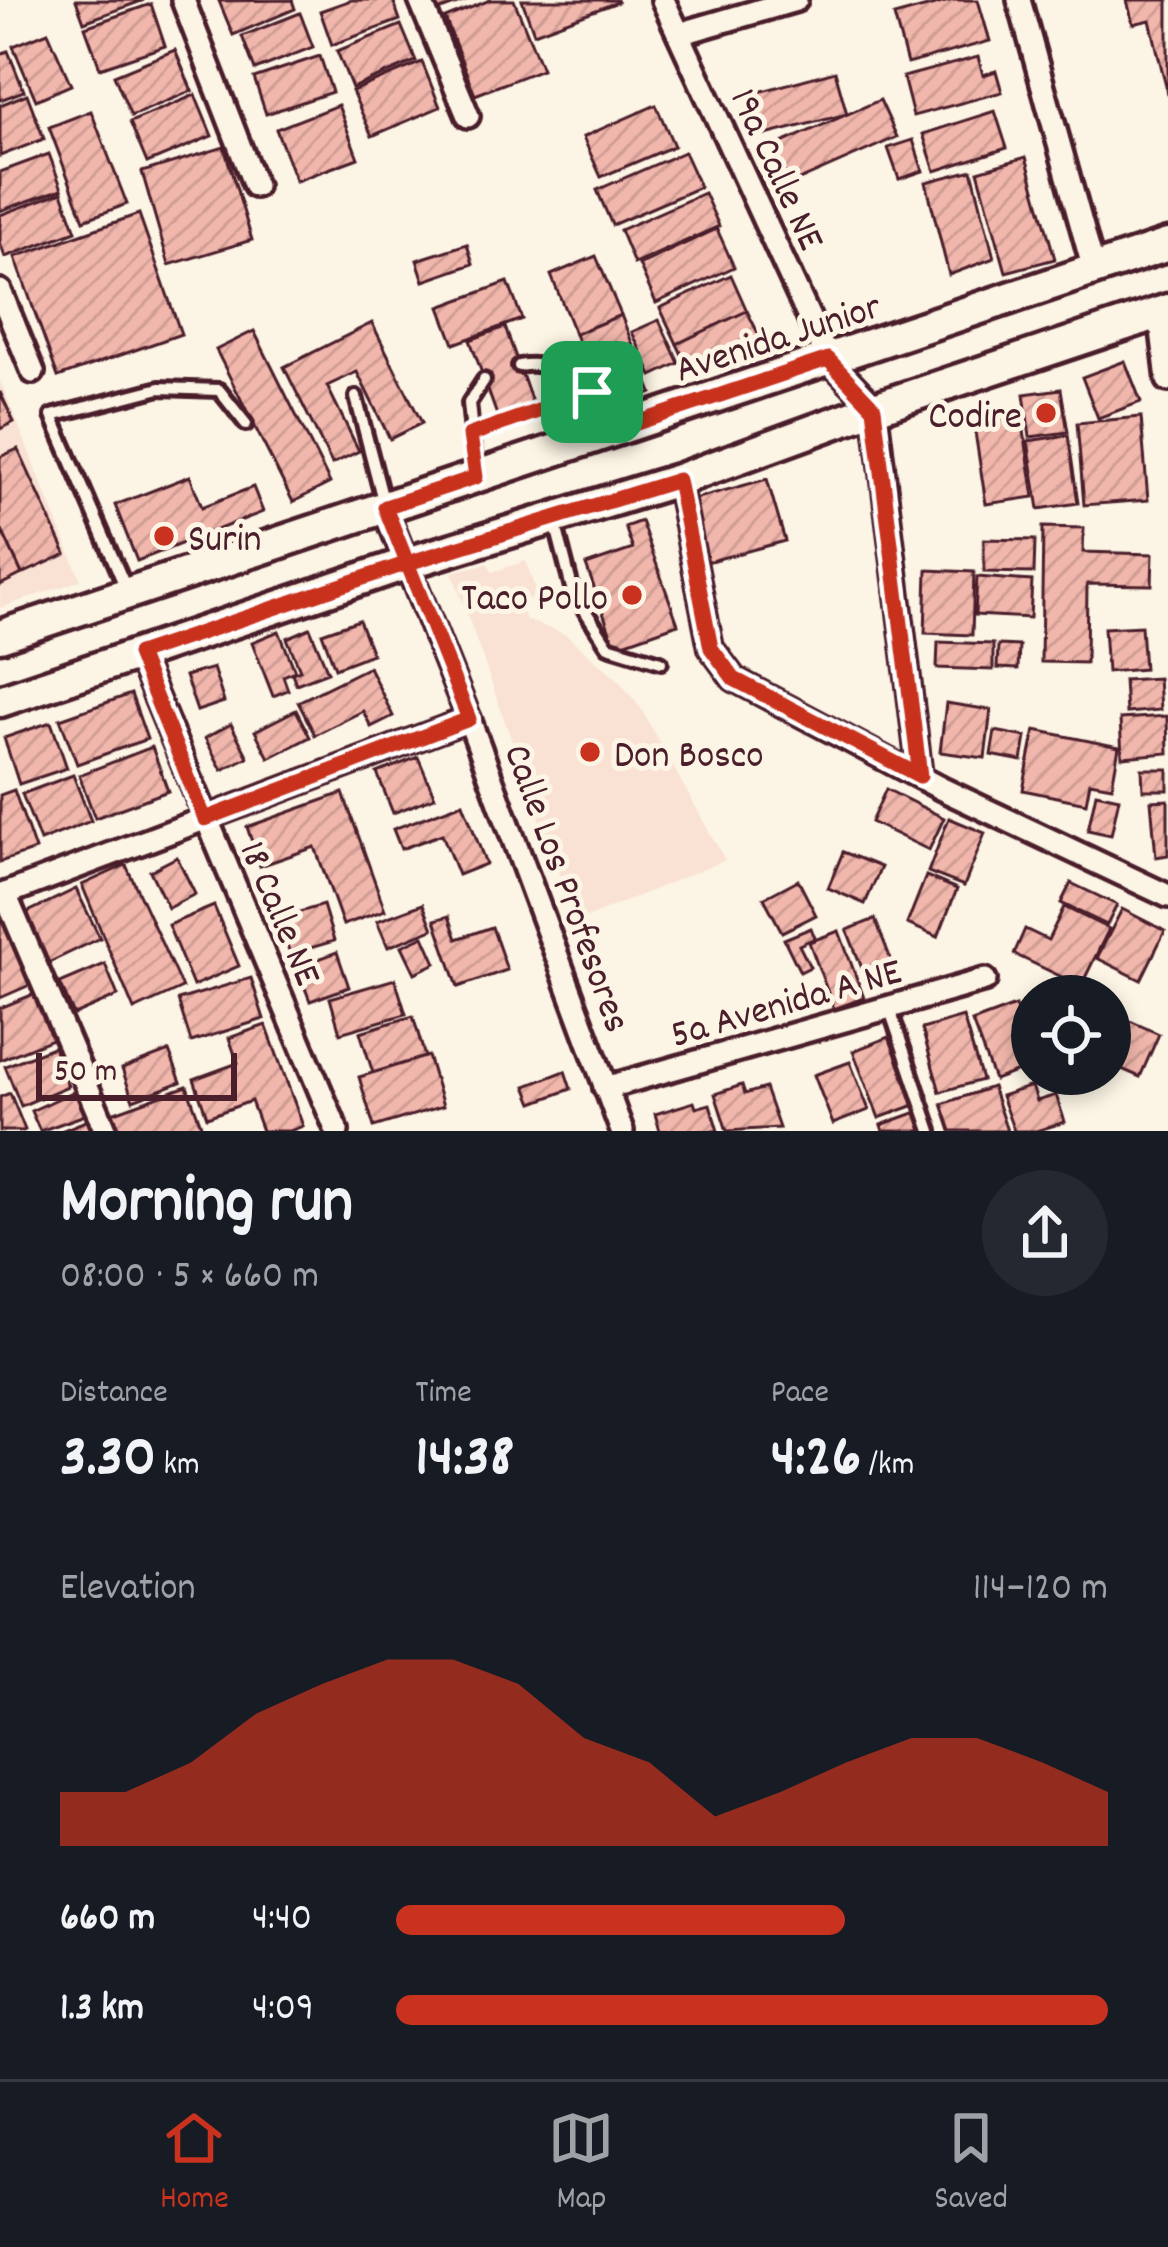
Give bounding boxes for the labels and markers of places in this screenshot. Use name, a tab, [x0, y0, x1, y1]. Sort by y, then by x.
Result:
pin	[541, 341, 643, 443]
place label: Codire	[928, 392, 1022, 447]
marker: Codire	[1033, 400, 1059, 426]
place label: Surin	[188, 515, 262, 570]
marker: Surin	[151, 523, 177, 549]
place label: Taco Pollo	[461, 574, 608, 629]
marker: Taco Pollo	[619, 582, 645, 608]
place label: Don Bosco	[614, 731, 764, 786]
marker: Don Bosco	[577, 739, 603, 765]

